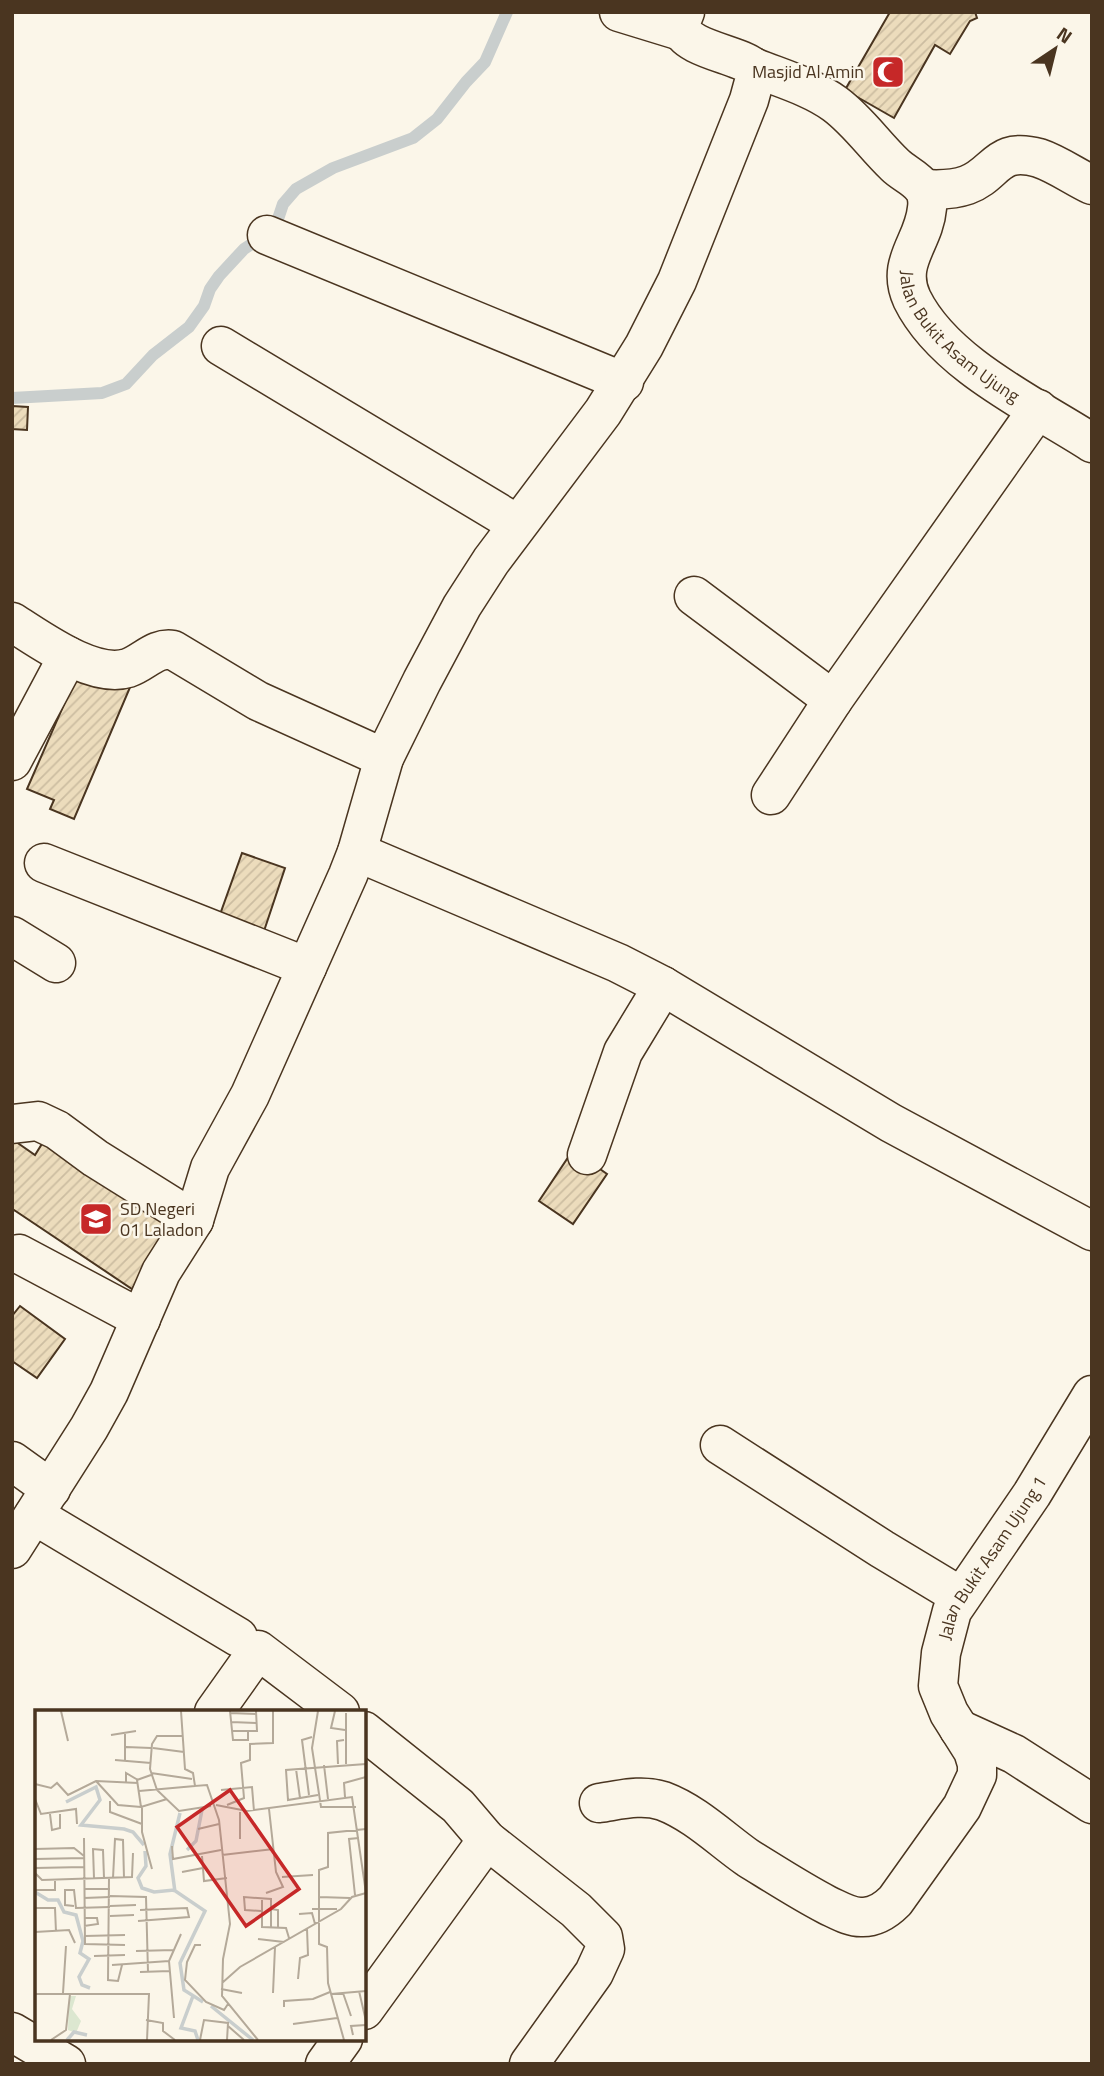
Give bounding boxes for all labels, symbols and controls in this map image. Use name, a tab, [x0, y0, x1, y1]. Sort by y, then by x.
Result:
north arrow	[1020, 14, 1090, 84]
text: N	[1051, 19, 1079, 50]
mosque icon: Masjid Al Amin	[869, 53, 907, 91]
place label: Masjid Al Amin	[752, 58, 864, 85]
street label: Jalan Bukit Asam Ujung	[894, 270, 1025, 409]
place label: SD Negeri 01 Laladon	[120, 1195, 204, 1243]
school or university icon: SD Negeri 01 Laladon	[77, 1200, 115, 1238]
street label: Jalan Bukit Asam Ujung 1	[931, 1471, 1053, 1643]
inset map	[35, 1710, 366, 2041]

